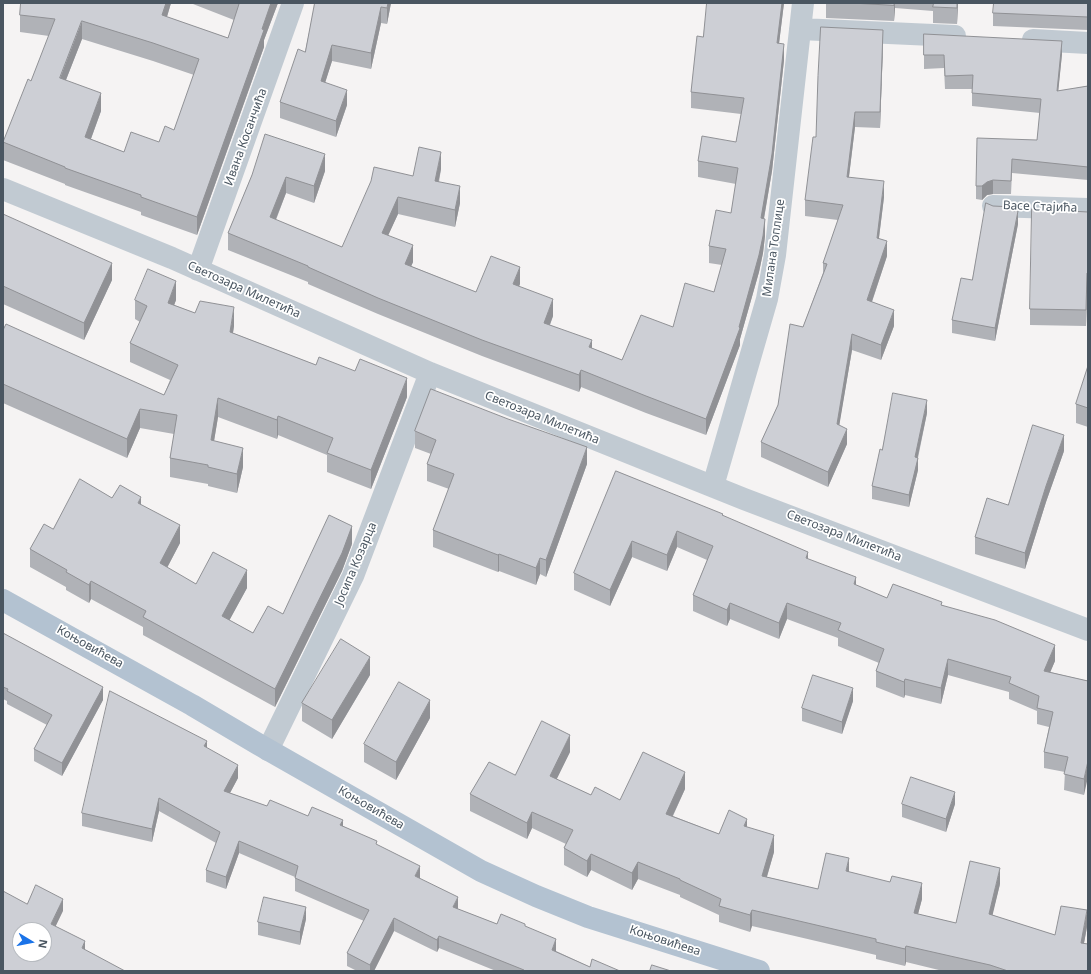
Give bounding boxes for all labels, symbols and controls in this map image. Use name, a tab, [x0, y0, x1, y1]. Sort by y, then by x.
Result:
street label: Ивана Косанчића	[222, 86, 270, 188]
street label: Милана Топлице	[760, 198, 788, 298]
street label: Васе Стајића	[1002, 199, 1078, 215]
street label: Светозара Милетића	[185, 259, 303, 321]
street label: Светозара Милетића	[483, 388, 601, 448]
street label: Светозара Милетића	[784, 507, 904, 565]
street label: Јосипа Козарца	[332, 520, 380, 608]
street label: Коњовићева	[54, 623, 126, 671]
street label: Коњовићева	[335, 783, 407, 833]
north arrow	[12, 922, 52, 962]
street label: Коњовићева	[628, 923, 702, 959]
text: N	[35, 938, 51, 950]

